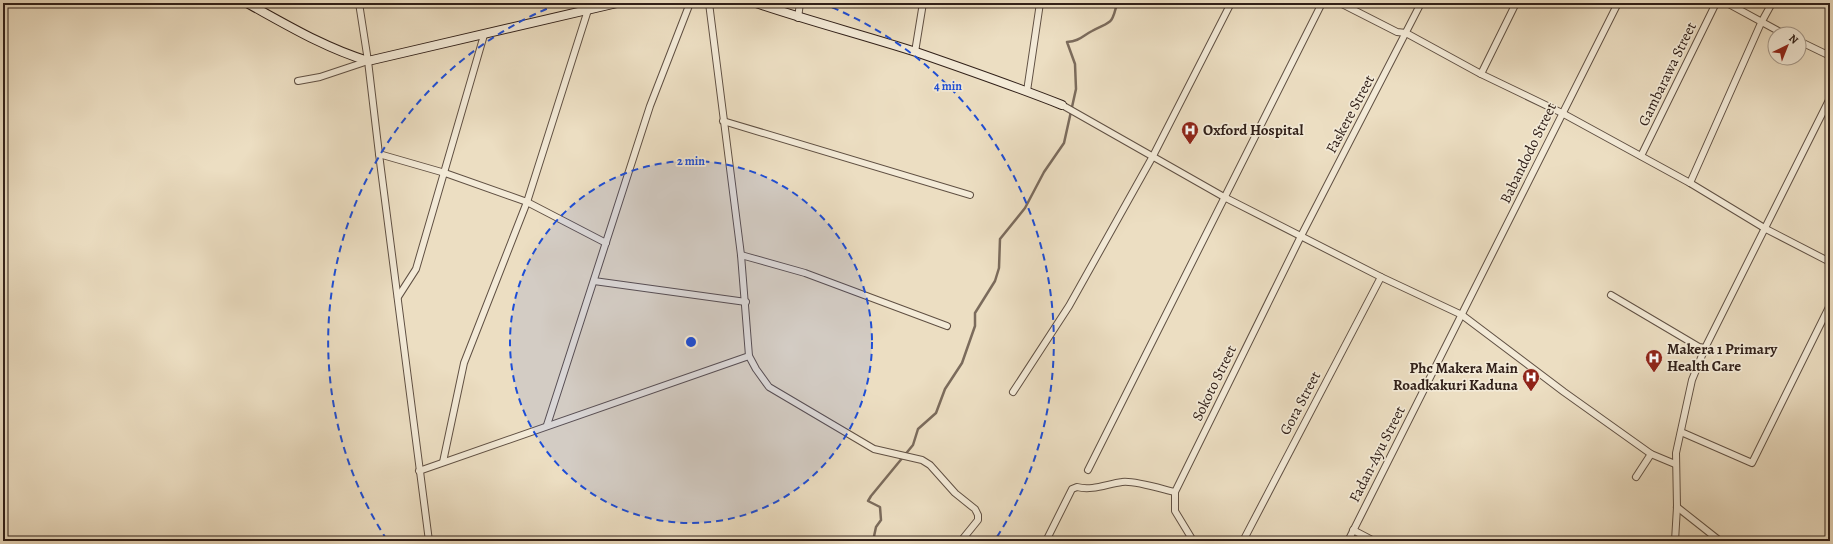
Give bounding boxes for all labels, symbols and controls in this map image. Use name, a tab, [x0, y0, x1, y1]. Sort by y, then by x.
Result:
street label: Gambarawa Street	[1633, 19, 1701, 129]
north arrow	[1767, 26, 1807, 66]
text: N	[1785, 31, 1802, 47]
street label: Faskere Street	[1321, 71, 1379, 157]
text: 4 min	[934, 78, 962, 94]
street label: Babandodo Street	[1495, 99, 1561, 207]
hospital icon: Oxford Hospital	[1180, 120, 1200, 145]
place label: Oxford Hospital	[1203, 120, 1303, 140]
text: 2 min	[677, 153, 705, 169]
centre of rings	[684, 335, 698, 349]
place label: Makera 1 Primary Health Care	[1667, 339, 1778, 376]
street label: Sokoto Street	[1187, 342, 1241, 424]
hospital icon: Makera 1 Primary Health Care	[1644, 348, 1664, 373]
place label: Phc Makera Main Roadkakuri Kaduna	[1393, 358, 1519, 395]
hospital icon: Phc Makera Main Roadkakuri Kaduna	[1521, 367, 1541, 392]
street label: Gora Street	[1275, 368, 1325, 438]
street label: Fadan-Ayu Street	[1344, 402, 1410, 505]

